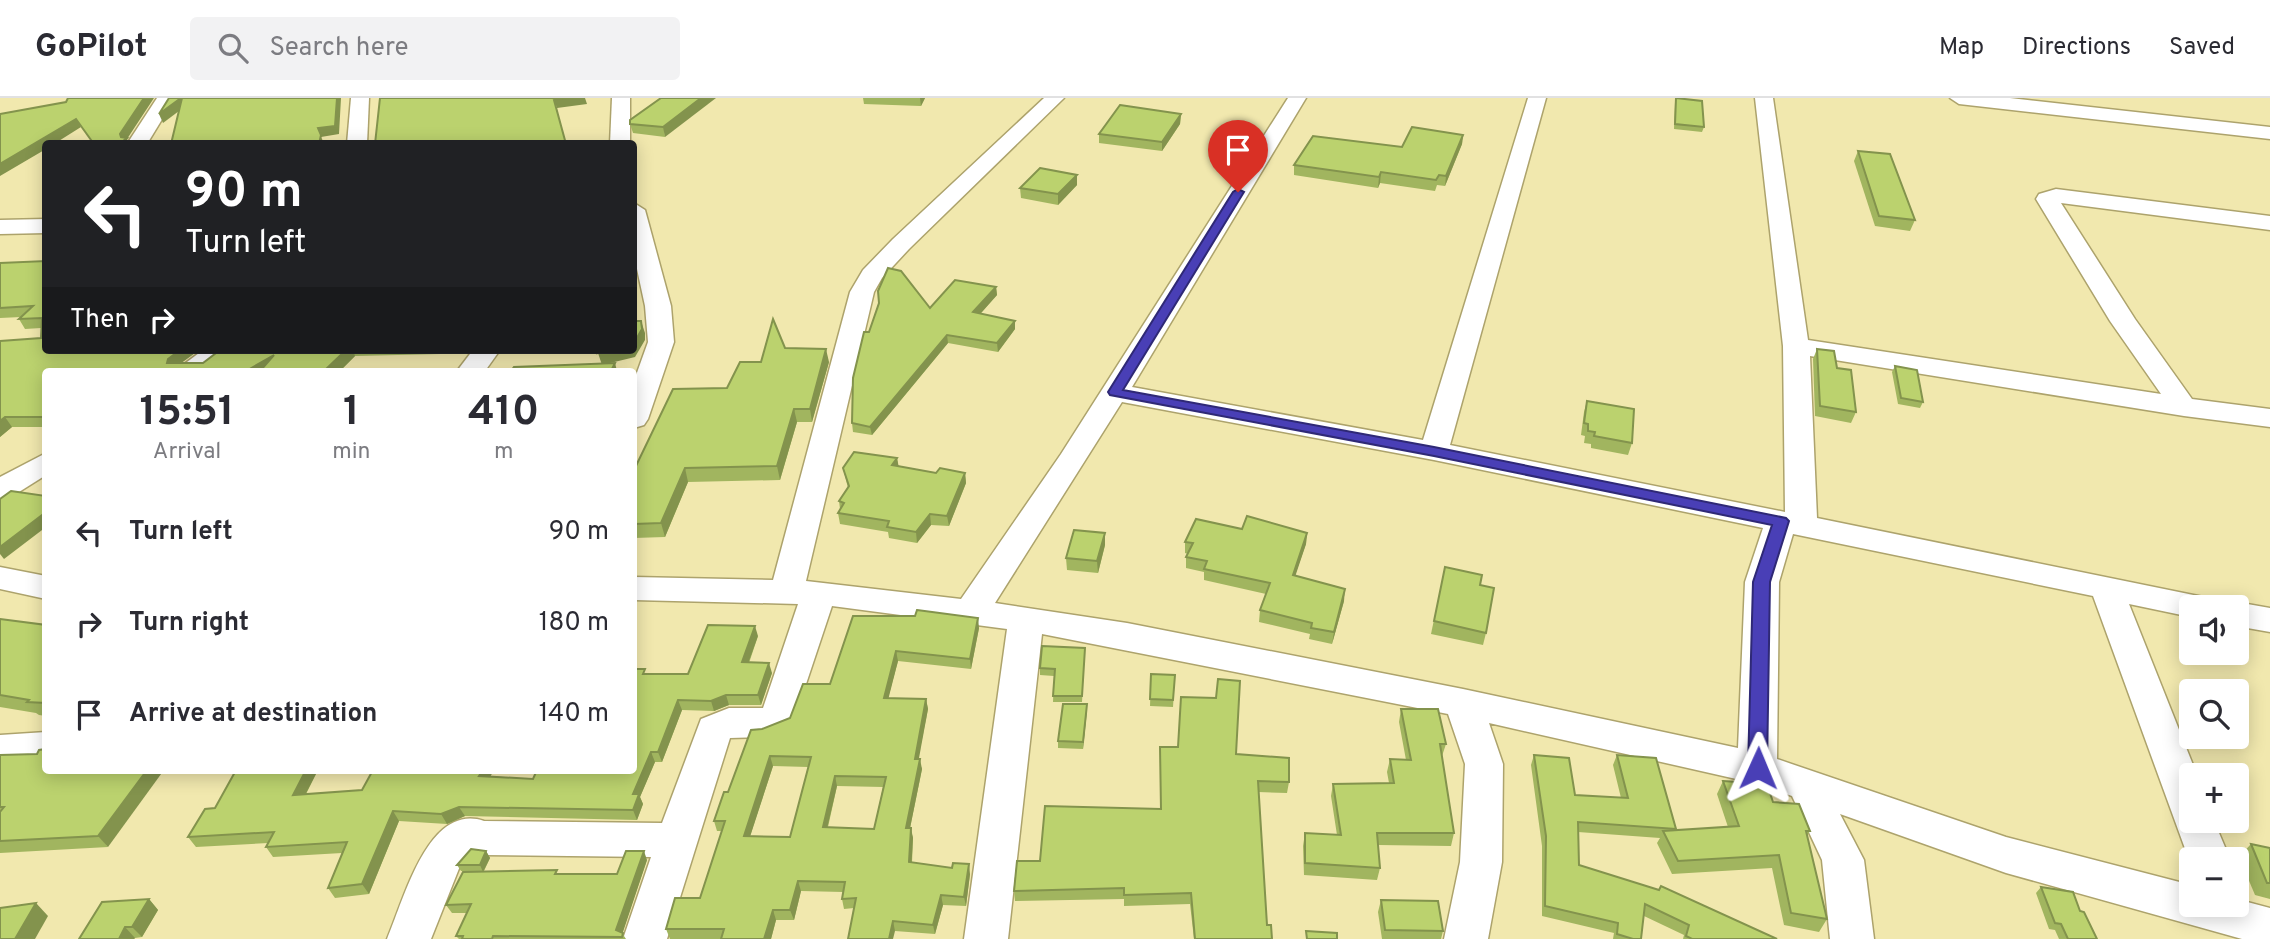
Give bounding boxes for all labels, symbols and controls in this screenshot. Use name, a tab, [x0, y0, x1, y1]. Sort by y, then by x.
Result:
search box	[190, 17, 680, 80]
text: GoPilot	[35, 27, 148, 69]
icon: search	[214, 29, 252, 67]
text: Search here	[270, 32, 408, 65]
text: Map	[1939, 33, 1984, 63]
text: Directions	[2022, 33, 2131, 63]
text: Saved	[2169, 33, 2235, 63]
pin	[1208, 120, 1268, 192]
icon: arrive	[1219, 131, 1257, 169]
text: 90 m	[185, 163, 303, 225]
icon: left	[70, 168, 161, 259]
text: Turn left	[185, 224, 306, 264]
icon: right	[143, 301, 181, 339]
text: Then	[70, 304, 129, 337]
text: 15:51	[140, 387, 235, 440]
text: 1	[343, 387, 360, 440]
text: 410	[468, 387, 539, 440]
text: Arrival	[153, 438, 221, 467]
text: min	[332, 438, 370, 467]
text: m	[494, 438, 513, 467]
icon: left	[70, 514, 108, 552]
text: Turn left	[129, 516, 233, 549]
text: 90 m	[549, 516, 609, 549]
map controls	[2179, 595, 2249, 917]
button: sound	[2179, 595, 2249, 665]
icon: right	[70, 605, 108, 643]
text: Turn right	[129, 607, 249, 640]
text: 180 m	[539, 607, 609, 640]
button: search	[2179, 679, 2249, 749]
icon: arrive	[70, 696, 108, 734]
text: Arrive at destination	[129, 698, 377, 731]
text: 140 m	[539, 698, 609, 731]
position arrow	[1721, 731, 1795, 805]
button: +	[2179, 763, 2249, 833]
button: −	[2179, 847, 2249, 917]

